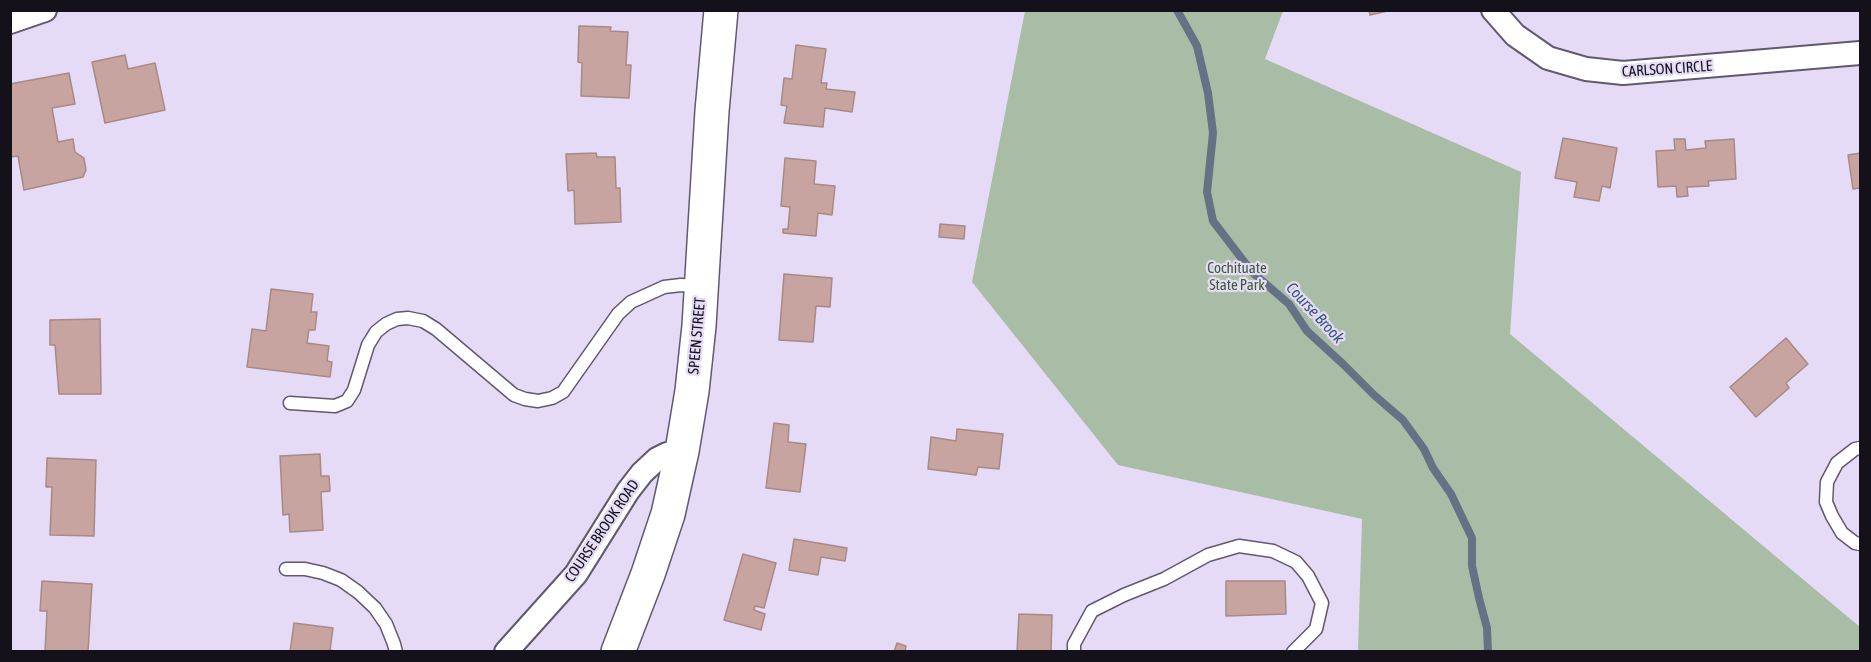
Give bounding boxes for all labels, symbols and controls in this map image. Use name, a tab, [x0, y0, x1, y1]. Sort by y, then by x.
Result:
street label: CARLSON CIRCLE	[1621, 57, 1713, 81]
park label: Cochituate State Park	[1207, 259, 1267, 294]
water label: Course Brook	[1282, 279, 1348, 347]
street label: SPEEN STREET	[685, 297, 709, 375]
street label: COURSE BROOK ROAD	[561, 476, 643, 586]

